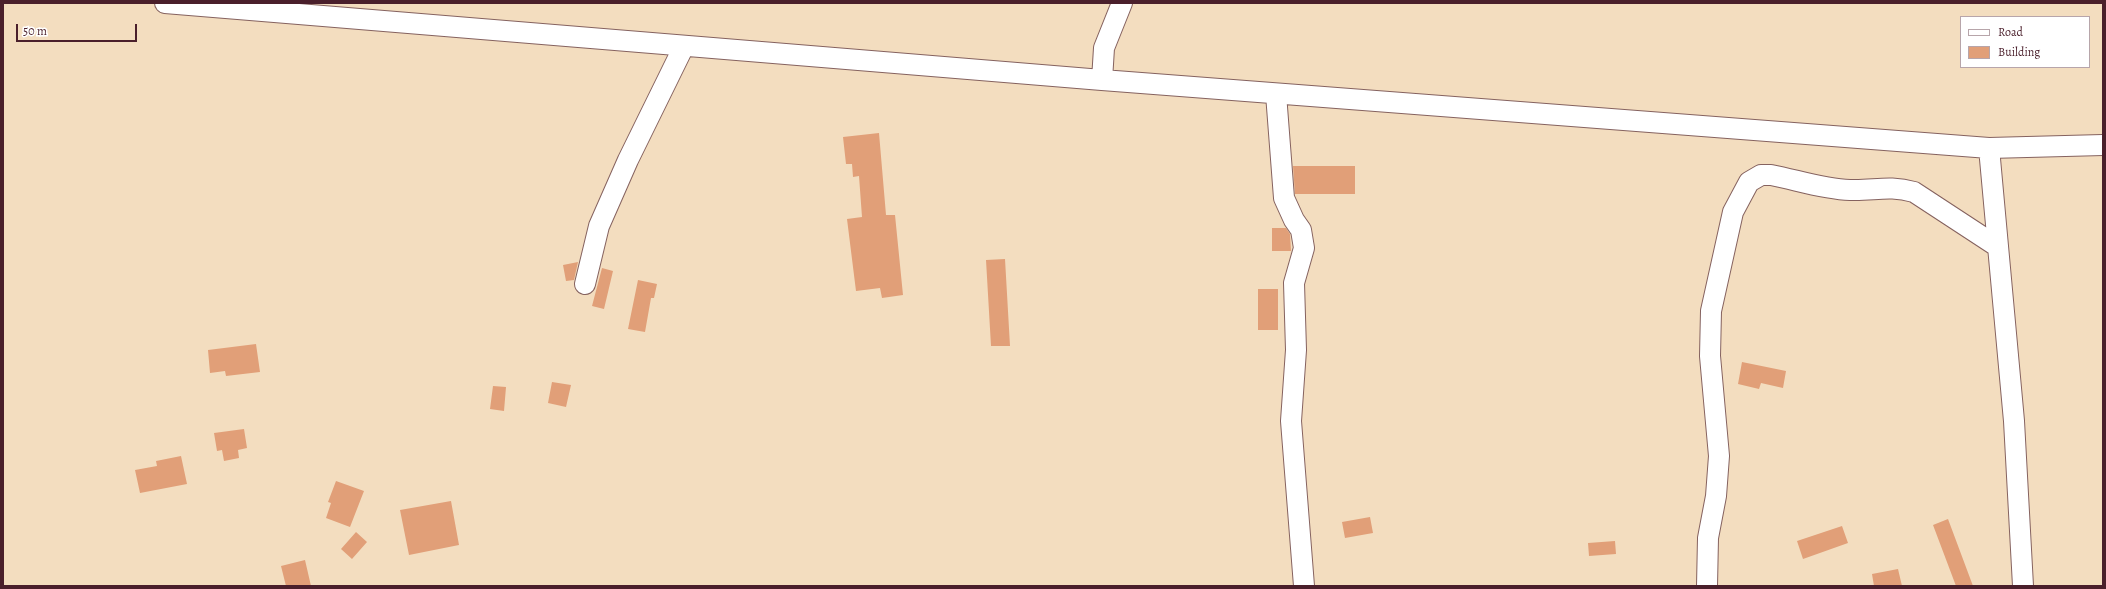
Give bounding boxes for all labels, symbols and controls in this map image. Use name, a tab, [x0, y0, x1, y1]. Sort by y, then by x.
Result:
scale bar	[18, 16, 139, 42]
legend	[1960, 16, 2090, 68]
text: 50 m	[23, 23, 47, 39]
text: Road	[1998, 24, 2023, 40]
text: Building	[1998, 44, 2040, 60]

